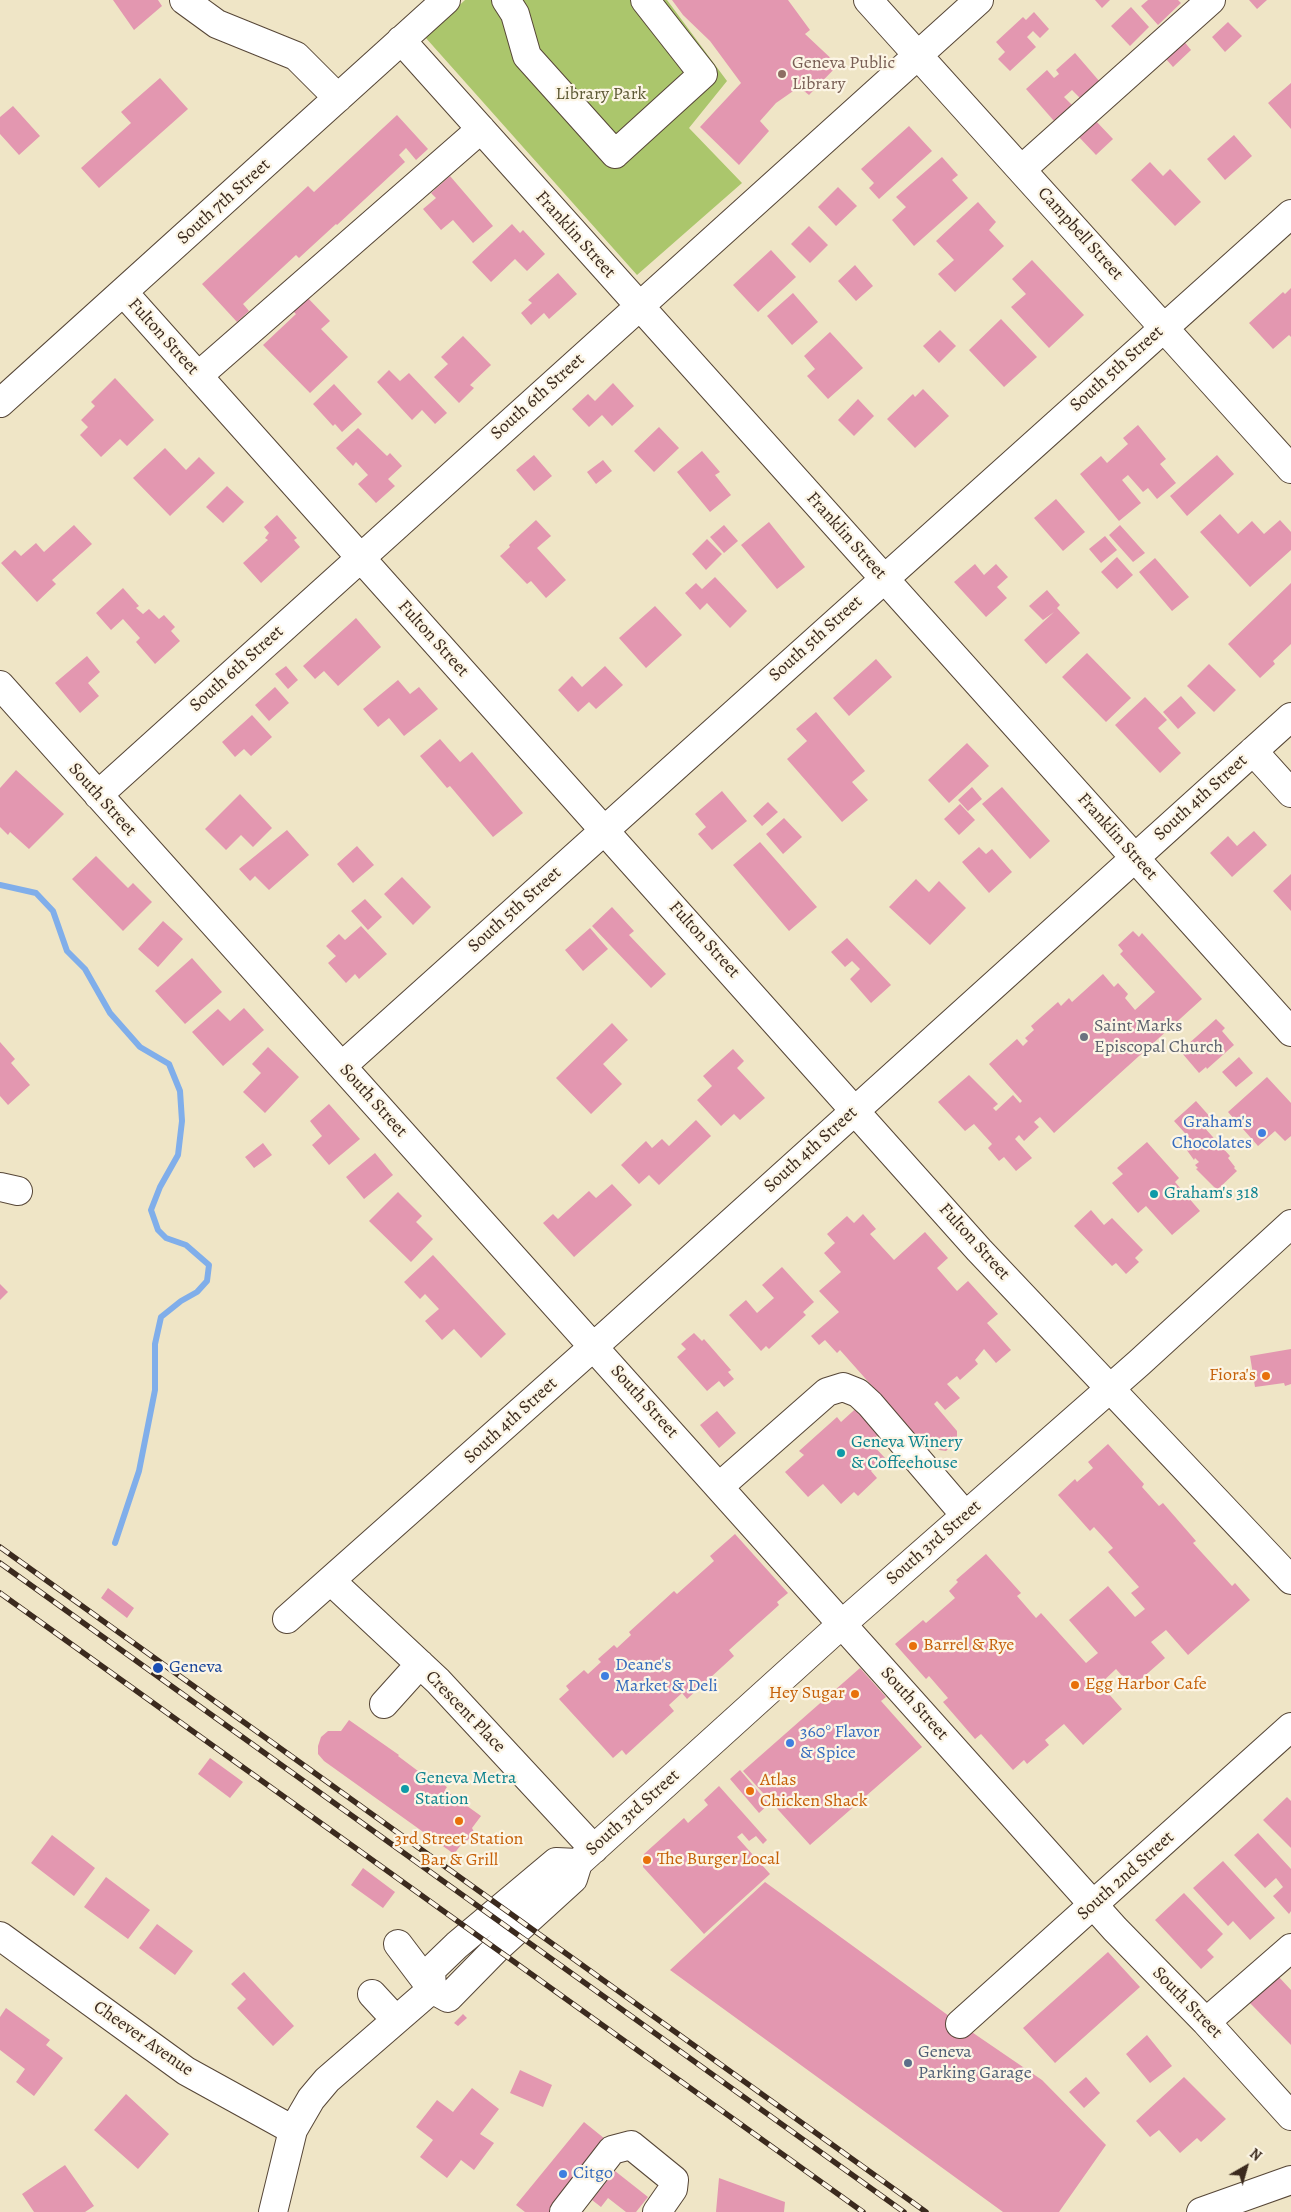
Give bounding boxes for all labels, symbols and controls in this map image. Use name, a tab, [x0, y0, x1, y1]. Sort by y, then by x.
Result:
place label: Geneva Public Library	[792, 53, 895, 96]
marker: Geneva Public Library	[776, 68, 788, 80]
park label: Library Park	[556, 84, 646, 106]
street label: South 7th Street	[173, 155, 275, 249]
street label: Campbell Street	[1033, 183, 1127, 285]
street label: Franklin Street	[530, 187, 620, 283]
street label: Fulton Street	[123, 294, 203, 380]
street label: South 5th Street	[1066, 321, 1168, 417]
street label: South 6th Street	[487, 349, 589, 445]
street label: Franklin Street	[801, 488, 891, 584]
street label: South 5th Street	[765, 591, 867, 687]
street label: Fulton Street	[393, 596, 473, 682]
street label: South 6th Street	[186, 621, 288, 717]
street label: South 4th Street	[1150, 750, 1252, 846]
street label: South Street	[63, 759, 141, 841]
street label: Franklin Street	[1072, 789, 1162, 885]
street label: South 5th Street	[464, 862, 566, 958]
street label: Fulton Street	[664, 897, 744, 983]
place label: Saint Marks Episcopal Church	[1094, 1016, 1223, 1058]
marker: Saint Marks Episcopal Church	[1078, 1031, 1090, 1043]
street label: South Street	[334, 1060, 412, 1142]
street label: South 4th Street	[760, 1102, 862, 1198]
place label: Graham's Chocolates	[1172, 1112, 1252, 1154]
marker: Graham's Chocolates	[1256, 1127, 1268, 1139]
place label: Graham's 318	[1164, 1183, 1259, 1205]
marker: Graham's 318	[1148, 1188, 1160, 1200]
street label: Fulton Street	[934, 1199, 1014, 1285]
street label: South Street	[605, 1361, 683, 1443]
place label: Fiora's	[1209, 1365, 1256, 1387]
marker: Fiora's	[1260, 1370, 1272, 1382]
street label: South 4th Street	[460, 1373, 562, 1469]
place label: Geneva Winery & Coffeehouse	[851, 1432, 963, 1475]
marker: Geneva Winery & Coffeehouse	[835, 1447, 847, 1459]
street label: South 3rd Street	[882, 1496, 986, 1590]
place label: Barrel & Rye	[923, 1635, 1014, 1657]
marker: Barrel & Rye	[907, 1640, 919, 1652]
place label: Deane's Market & Deli	[615, 1655, 718, 1698]
place label: Geneva	[169, 1657, 223, 1679]
marker: Geneva	[151, 1661, 165, 1675]
street label: South Street	[875, 1663, 953, 1745]
street label: Crescent Place	[420, 1666, 510, 1758]
marker: Deane's Market & Deli	[599, 1670, 611, 1682]
place label: Egg Harbor Cafe	[1085, 1674, 1207, 1696]
marker: Egg Harbor Cafe	[1069, 1679, 1081, 1691]
place label: Hey Sugar	[769, 1683, 845, 1705]
marker: Hey Sugar	[849, 1688, 861, 1700]
place label: 360° Flavor & Spice	[800, 1722, 880, 1765]
marker: 360° Flavor & Spice	[784, 1737, 796, 1749]
street label: South 3rd Street	[582, 1765, 684, 1861]
place label: Geneva Metra Station	[415, 1768, 516, 1810]
place label: Atlas Chicken Shack	[760, 1770, 868, 1812]
marker: Geneva Metra Station	[399, 1783, 411, 1795]
marker: Atlas Chicken Shack	[744, 1785, 756, 1797]
marker: 3rd Street Station Bar & Grill	[453, 1815, 465, 1827]
street label: South 2nd Street	[1073, 1827, 1179, 1925]
place label: 3rd Street Station Bar & Grill	[395, 1829, 523, 1872]
place label: The Burger Local	[657, 1849, 780, 1871]
marker: The Burger Local	[641, 1854, 653, 1866]
street label: South Street	[1148, 1963, 1226, 2043]
street label: Cheever Avenue	[89, 1997, 197, 2081]
place label: Geneva Parking Garage	[918, 2042, 1032, 2084]
marker: Geneva Parking Garage	[902, 2057, 914, 2069]
north arrow	[1221, 2142, 1271, 2192]
text: N	[1246, 2144, 1265, 2165]
place label: Citgo	[573, 2163, 613, 2185]
marker: Citgo	[557, 2168, 569, 2180]

